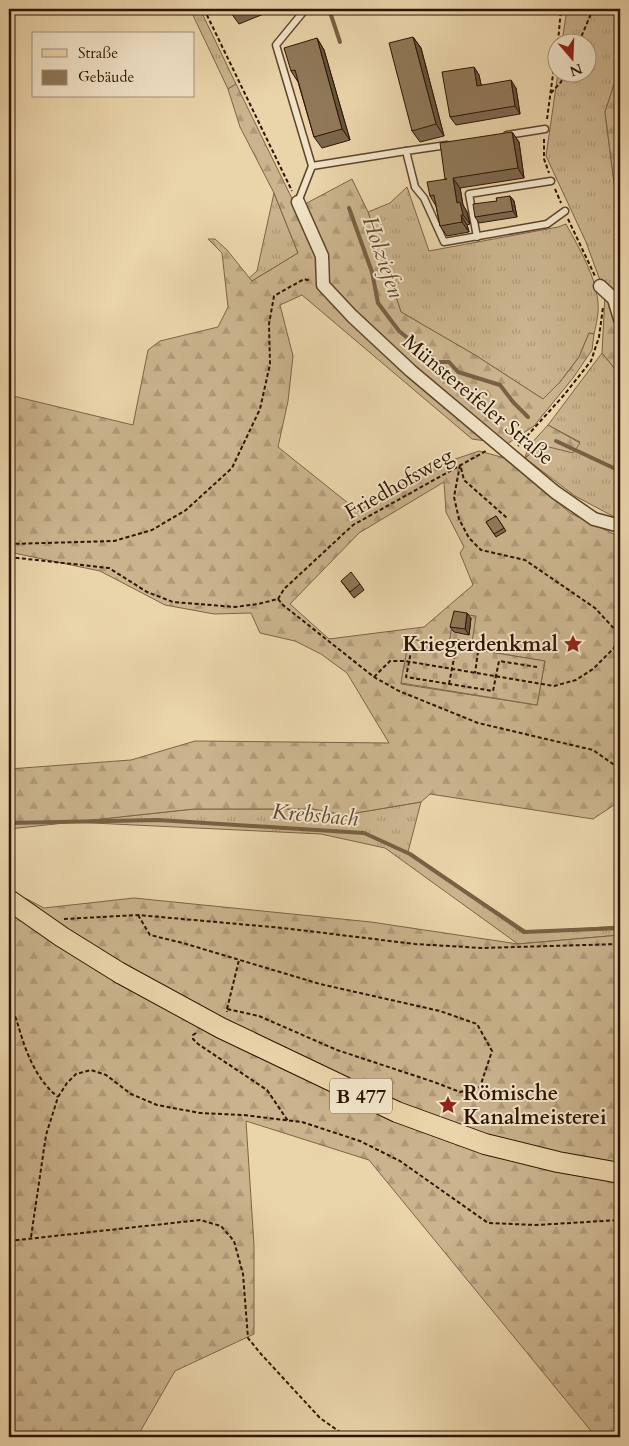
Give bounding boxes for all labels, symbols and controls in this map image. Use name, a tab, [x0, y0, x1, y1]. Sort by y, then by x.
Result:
legend	[32, 32, 195, 98]
north arrow	[546, 32, 596, 82]
text: Straße	[78, 43, 118, 63]
text: N	[567, 59, 585, 81]
text: Gebäude	[78, 67, 135, 87]
water label: Holziefen	[355, 212, 411, 302]
street label: Münstereifeler Straße	[396, 328, 560, 472]
street label: Friedhofsweg	[339, 441, 459, 527]
place label: Kriegerdenkmal	[402, 630, 558, 659]
place icon: Kriegerdenkmal	[562, 633, 584, 655]
water label: Krebsbach	[271, 796, 360, 834]
road number: B 477	[330, 1078, 392, 1114]
place label: Römische Kanalmeisterei	[463, 1079, 607, 1132]
place icon: Römische Kanalmeisterei	[437, 1094, 459, 1116]

